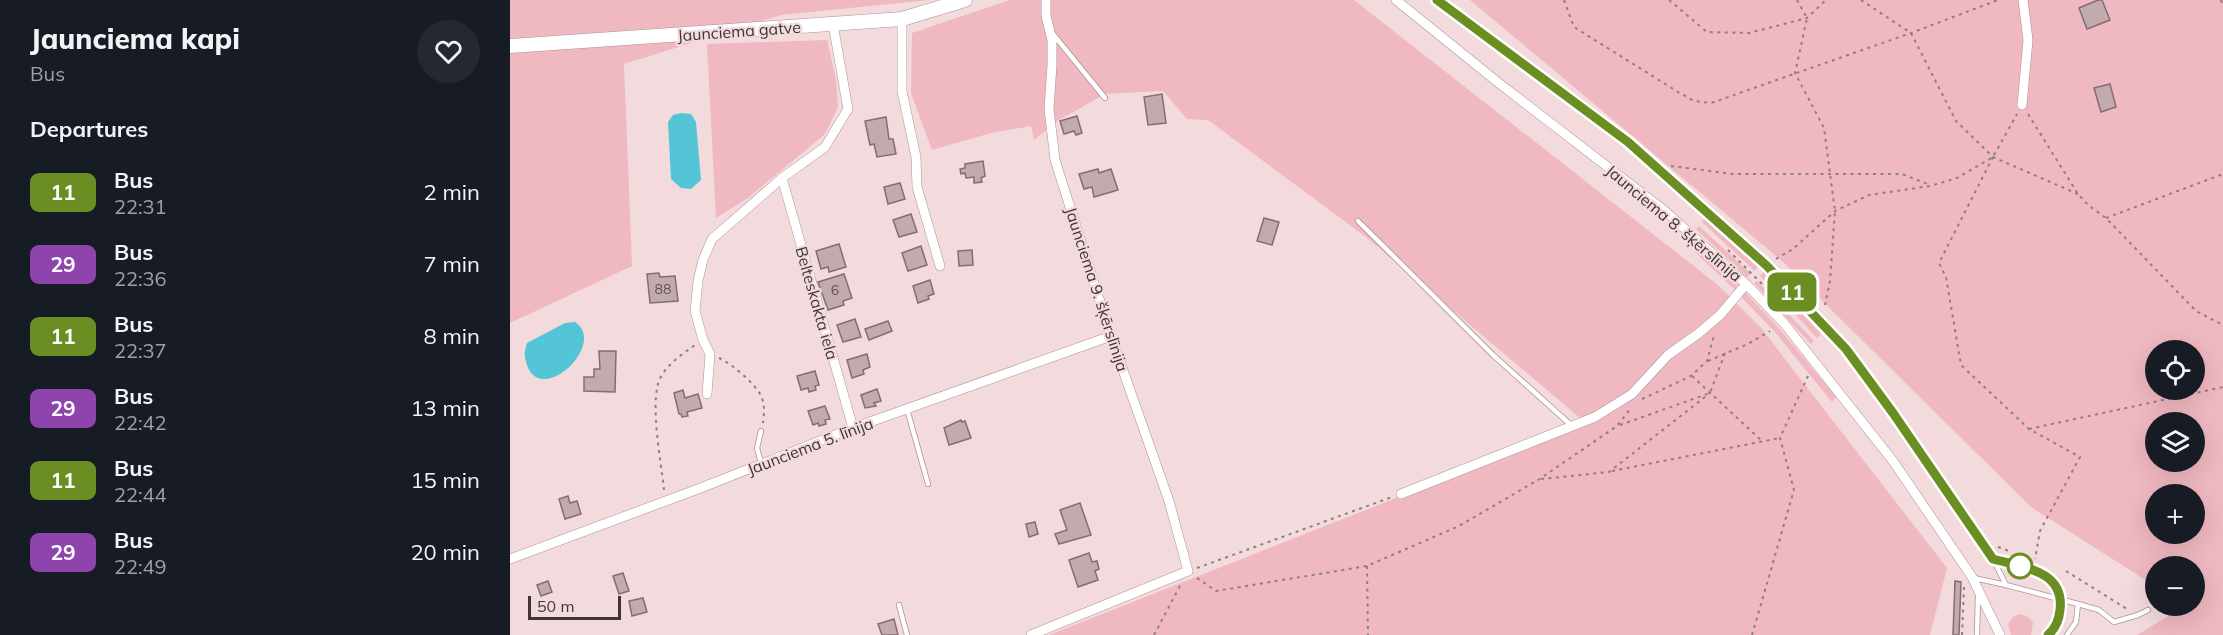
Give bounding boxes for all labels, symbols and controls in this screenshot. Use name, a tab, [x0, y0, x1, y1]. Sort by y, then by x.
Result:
street label: Jaunciema gatve	[677, 17, 801, 45]
button: heart	[417, 20, 480, 83]
text: Jaunciema kapi	[30, 21, 240, 56]
text: Bus	[30, 61, 65, 86]
text: Departures	[30, 115, 148, 143]
street label: Jaunciema 8. šķērslīnija	[1602, 160, 1746, 286]
text: Bus	[114, 166, 153, 194]
text: 2 min	[424, 178, 480, 206]
text: 11	[50, 179, 76, 205]
text: 22:31	[114, 194, 167, 219]
street label: Jaunciema 9. šķērslīnija	[1061, 204, 1133, 374]
text: Bus	[114, 238, 153, 266]
street label: Belteskakta iela	[791, 244, 843, 362]
text: 7 min	[424, 250, 480, 278]
text: 29	[50, 251, 76, 277]
text: 22:36	[114, 266, 167, 291]
line badge: 11	[1765, 272, 1819, 312]
text: 11	[1779, 279, 1805, 305]
house number: 88	[655, 280, 671, 298]
house number: 6	[831, 281, 839, 299]
text: Bus	[114, 310, 153, 338]
text: 8 min	[424, 322, 480, 350]
text: 11	[50, 323, 76, 349]
text: 22:37	[114, 338, 167, 363]
map controls	[2145, 340, 2205, 616]
button: locate	[2145, 340, 2205, 400]
text: Bus	[114, 382, 153, 410]
text: 13 min	[410, 394, 480, 422]
text: 29	[50, 395, 76, 421]
text: 22:42	[114, 410, 167, 435]
button: layers	[2145, 412, 2205, 472]
street label: Jaunciema 5. līnija	[744, 413, 876, 479]
text: Bus	[114, 454, 153, 482]
text: 15 min	[410, 466, 480, 494]
text: 11	[50, 467, 76, 493]
text: 22:44	[114, 482, 167, 507]
button: +	[2145, 484, 2205, 544]
text: Bus	[114, 526, 153, 554]
text: 20 min	[410, 538, 480, 566]
text: 29	[50, 539, 76, 565]
unlabelled marker	[2007, 553, 2033, 579]
text: 22:49	[114, 554, 167, 579]
button: −	[2145, 556, 2205, 616]
scale bar	[528, 593, 621, 620]
text: 50 m	[537, 596, 574, 616]

